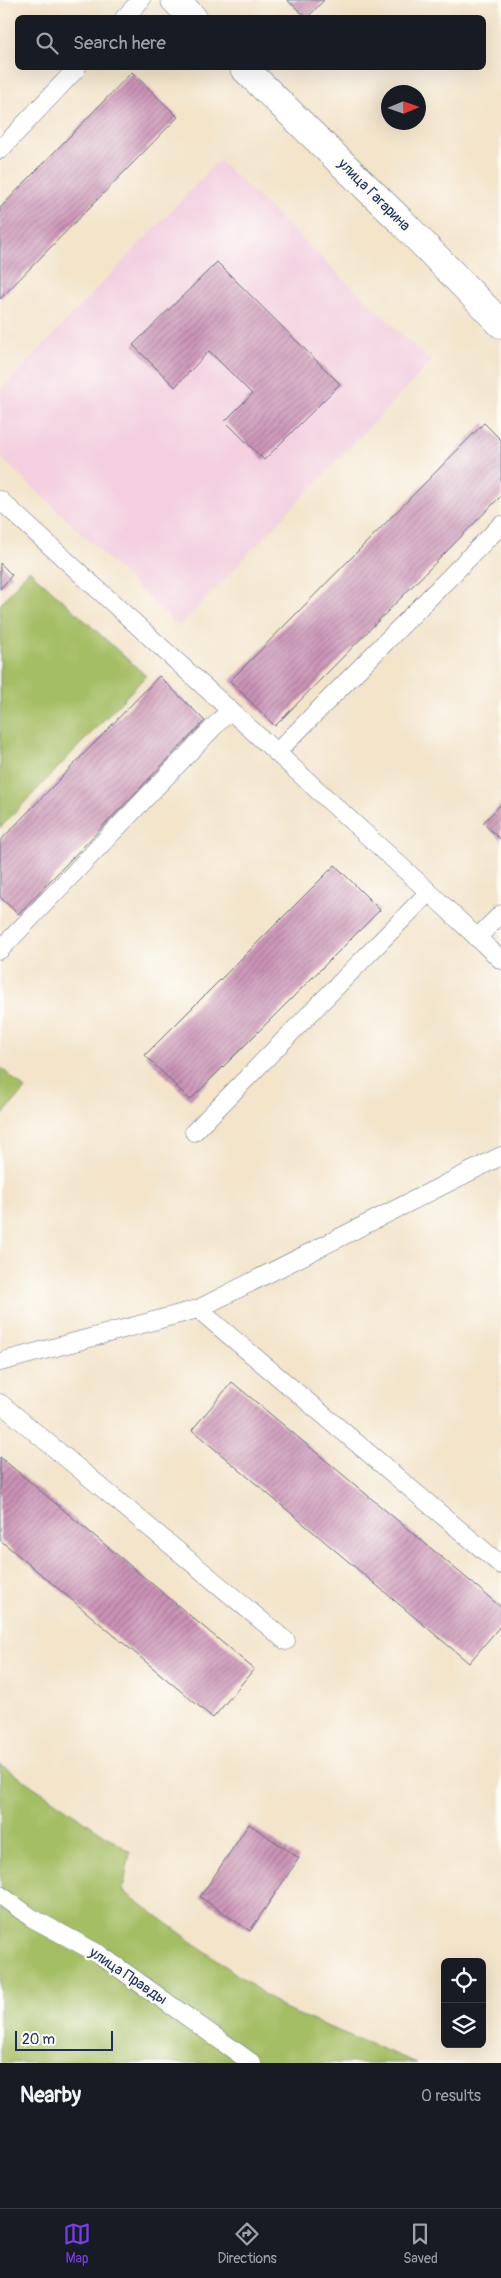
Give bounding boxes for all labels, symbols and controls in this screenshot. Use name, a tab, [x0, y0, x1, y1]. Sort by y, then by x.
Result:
search box	[15, 15, 486, 70]
icon: search	[33, 29, 61, 57]
text: Search here	[73, 31, 166, 55]
north arrow	[381, 85, 426, 130]
street label: улица Гагарина	[333, 154, 414, 235]
street label: улица Правды	[85, 1942, 170, 2009]
map controls	[441, 1958, 486, 2048]
button: locate	[441, 1958, 486, 2003]
button: layers	[441, 2003, 486, 2048]
scale bar	[15, 2028, 112, 2051]
text: 20 m	[22, 2031, 55, 2048]
text: Nearby	[20, 2082, 81, 2109]
text: 0 results	[421, 2086, 481, 2106]
tab: Map	[63, 2220, 91, 2267]
tab: Directions	[217, 2220, 277, 2267]
tab: Saved	[403, 2220, 438, 2267]

